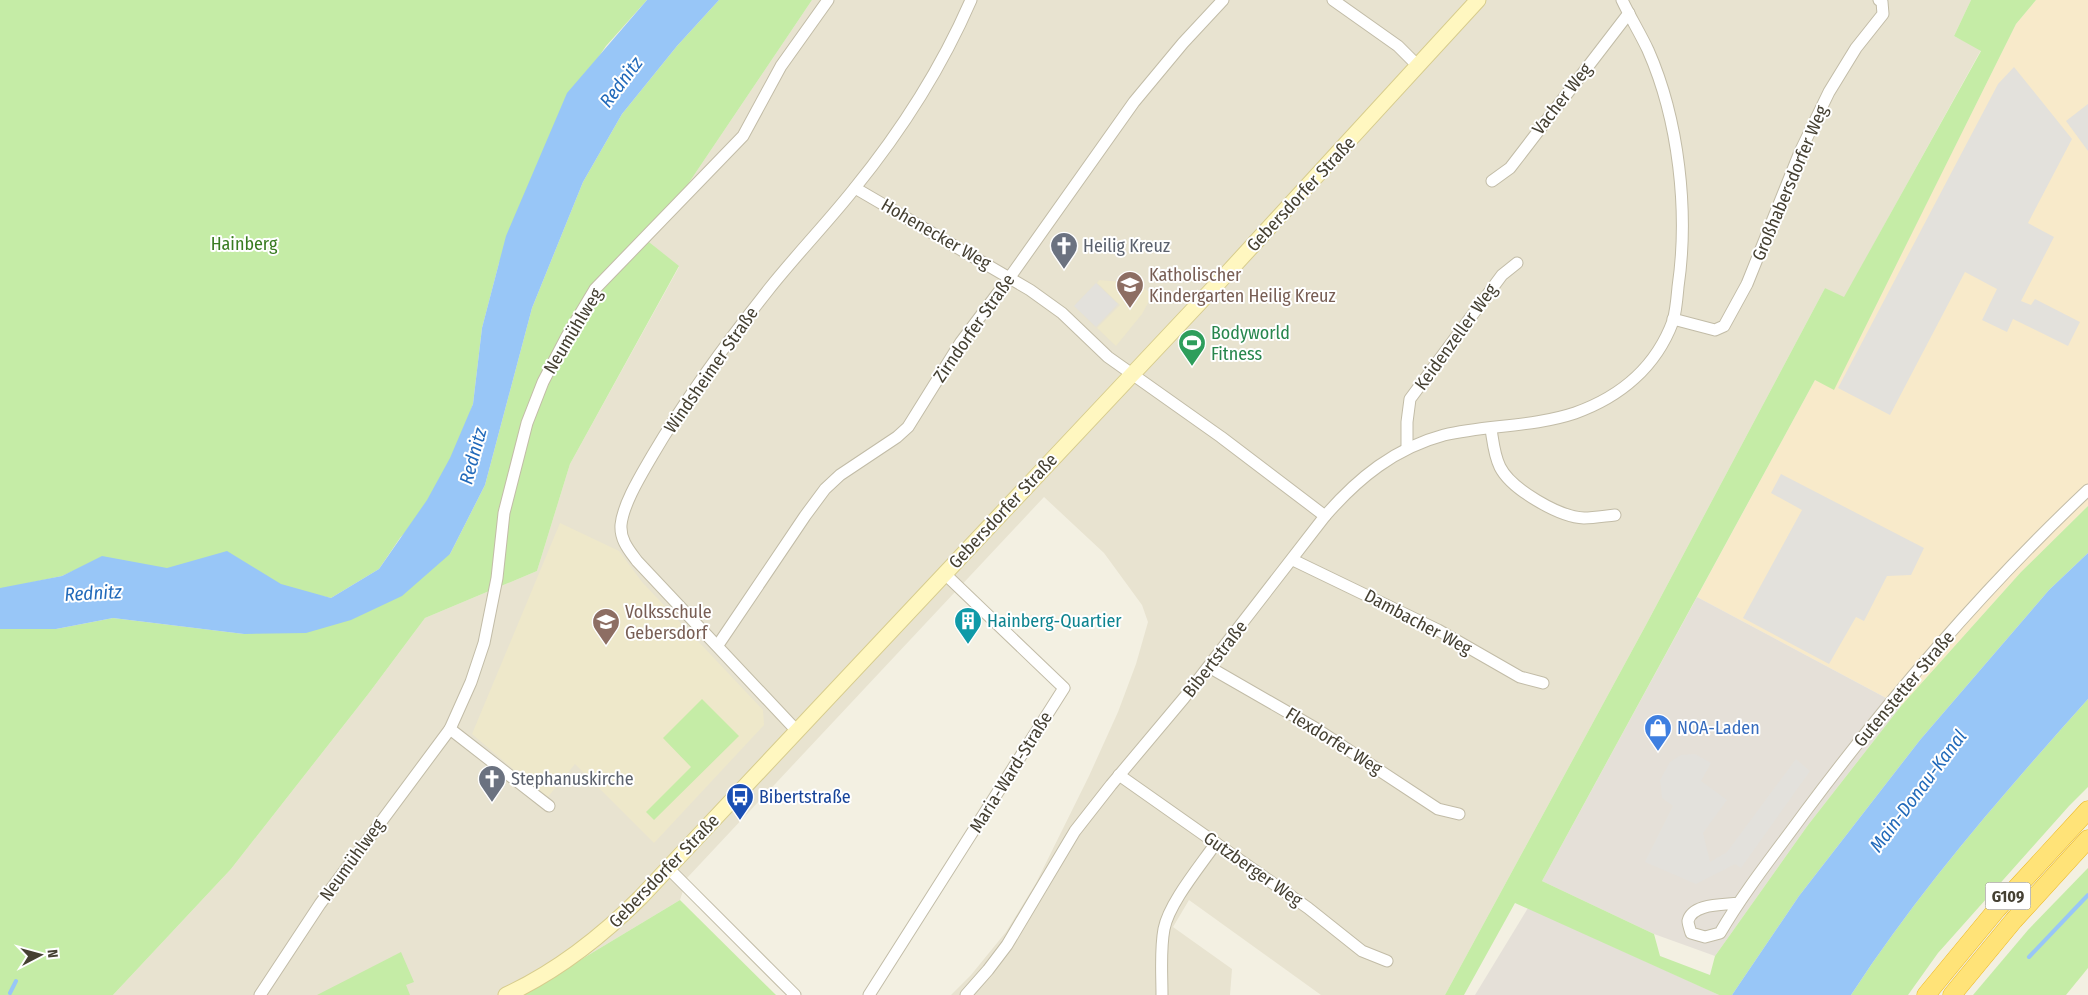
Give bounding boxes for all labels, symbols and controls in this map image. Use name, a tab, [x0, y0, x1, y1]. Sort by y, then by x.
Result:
water label: Rednitz	[595, 52, 648, 112]
street label: Vacher Weg	[1527, 59, 1597, 139]
street label: Großhabersdorfer Weg	[1747, 102, 1833, 264]
street label: Gebersdorfer Straße	[1242, 132, 1360, 256]
street label: Hohenecker Weg	[877, 194, 995, 275]
church icon: Heilig Kreuz	[1049, 231, 1079, 270]
park label: Hainberg	[211, 233, 278, 255]
place label: Heilig Kreuz	[1083, 235, 1170, 257]
place label: Katholischer Kindergarten Heilig Kreuz	[1149, 264, 1336, 307]
street label: Zirndorfer Straße	[929, 270, 1019, 386]
school or university icon: Katholischer Kindergarten Heilig Kreuz	[1115, 270, 1145, 309]
street label: Keidenzeller Weg	[1410, 279, 1502, 394]
street label: Neumühlweg	[539, 284, 607, 378]
street label: Windsheimer Straße	[659, 303, 763, 437]
place label: Bodyworld Fitness	[1211, 322, 1290, 365]
sports icon: Bodyworld Fitness	[1177, 328, 1207, 367]
water label: Rednitz	[454, 425, 492, 487]
street label: Gebersdorfer Straße	[944, 449, 1062, 573]
water label: Rednitz	[64, 580, 123, 606]
street label: Dambacher Weg	[1361, 584, 1476, 660]
place label: Volksschule Gebersdorf	[625, 601, 712, 644]
building icon: Hainberg-Quartier	[953, 606, 983, 645]
school or university icon: Volksschule Gebersdorf	[591, 607, 621, 646]
place label: Hainberg-Quartier	[987, 610, 1122, 632]
street label: Bibertstraße	[1178, 616, 1252, 702]
street label: Gutenstetter Straße	[1849, 626, 1959, 751]
street label: Flexdorfer Weg	[1282, 703, 1387, 780]
street label: Maria-Ward-Straße	[965, 707, 1057, 837]
shop icon: NOA-Laden	[1643, 713, 1673, 752]
place label: NOA-Laden	[1677, 717, 1760, 739]
water label: Main-Donau-Kanal	[1865, 725, 1971, 857]
church icon: Stephanuskirche	[477, 764, 507, 803]
place label: Stephanuskirche	[511, 768, 634, 790]
bus stop icon: Bibertstraße	[725, 782, 755, 821]
place label: Bibertstraße	[759, 786, 851, 808]
street label: Gebersdorfer Straße	[604, 810, 724, 932]
street label: Neumühlweg	[315, 814, 389, 905]
street label: Gutzberger Weg	[1199, 827, 1307, 911]
road number: G109	[1986, 882, 2030, 909]
north arrow	[15, 930, 65, 980]
text: N	[44, 949, 61, 959]

